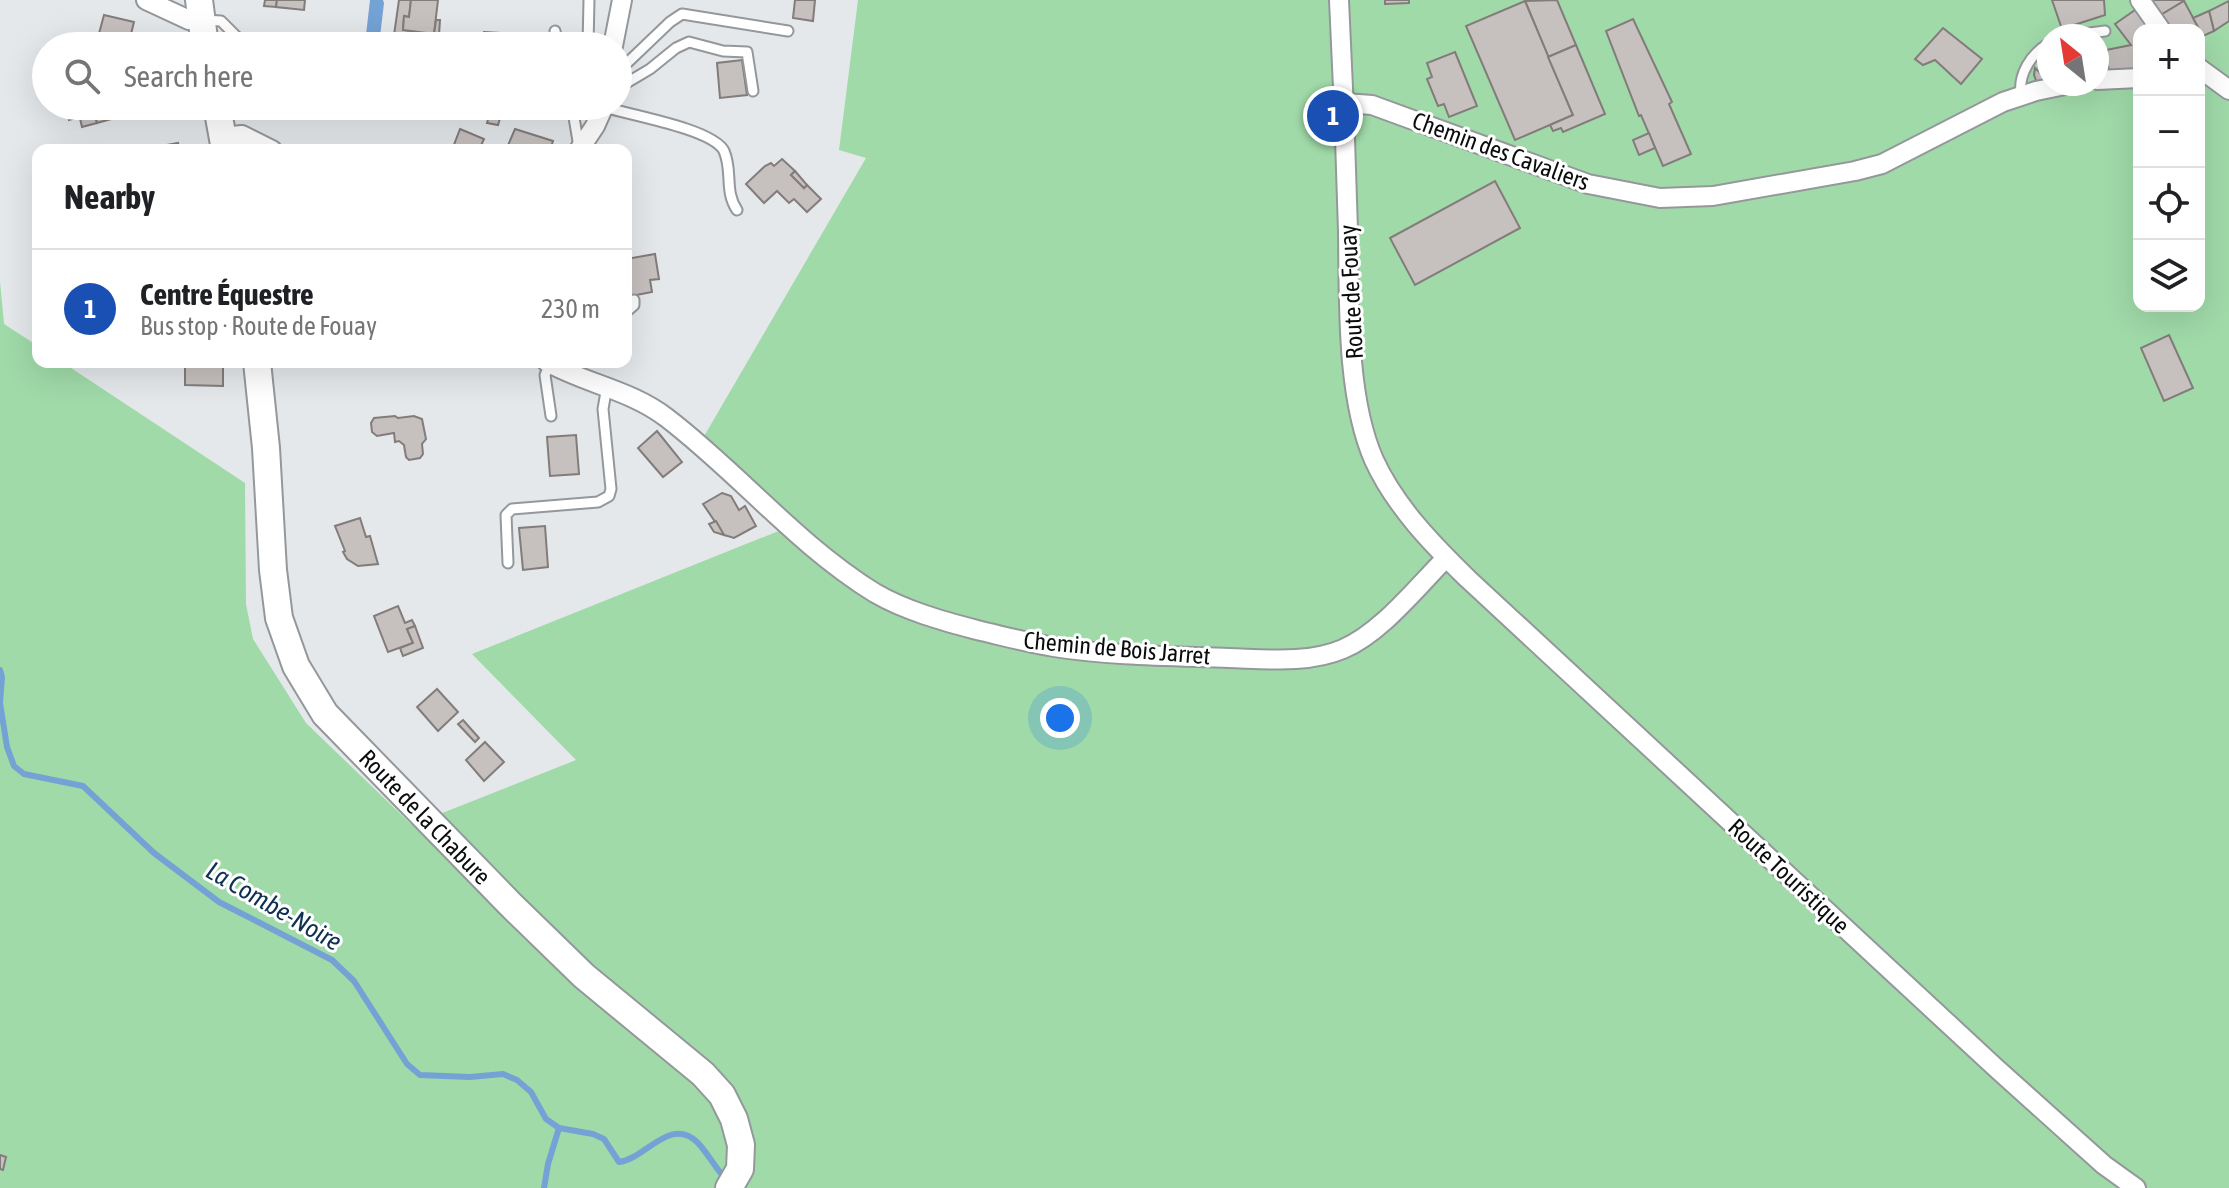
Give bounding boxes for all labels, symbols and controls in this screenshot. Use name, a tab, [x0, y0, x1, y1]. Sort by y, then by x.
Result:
north arrow	[2037, 24, 2109, 96]
map controls	[2133, 24, 2205, 312]
button: +	[2133, 24, 2205, 96]
search box	[32, 32, 632, 120]
icon: search	[60, 54, 104, 98]
text: Search here	[124, 59, 253, 93]
pin: 1	[1307, 86, 1359, 146]
button: −	[2133, 96, 2205, 168]
street label: Chemin des Cavaliers	[1409, 106, 1593, 196]
button: locate	[2133, 168, 2205, 240]
text: Nearby	[64, 177, 155, 216]
street label: Route de Fouay	[1334, 224, 1368, 360]
button: layers	[2133, 240, 2205, 312]
text: Centre Équestre	[140, 277, 314, 311]
text: 1	[84, 294, 96, 324]
text: 230 m	[541, 294, 600, 324]
text: Bus stop · Route de Fouay	[140, 311, 377, 341]
street label: Chemin de Bois Jarret	[1022, 626, 1212, 670]
your location	[1040, 698, 1080, 738]
street label: Route de la Chabure	[354, 744, 496, 890]
street label: Route Touristique	[1723, 813, 1855, 939]
water label: La Combe-Noire	[201, 855, 347, 957]

